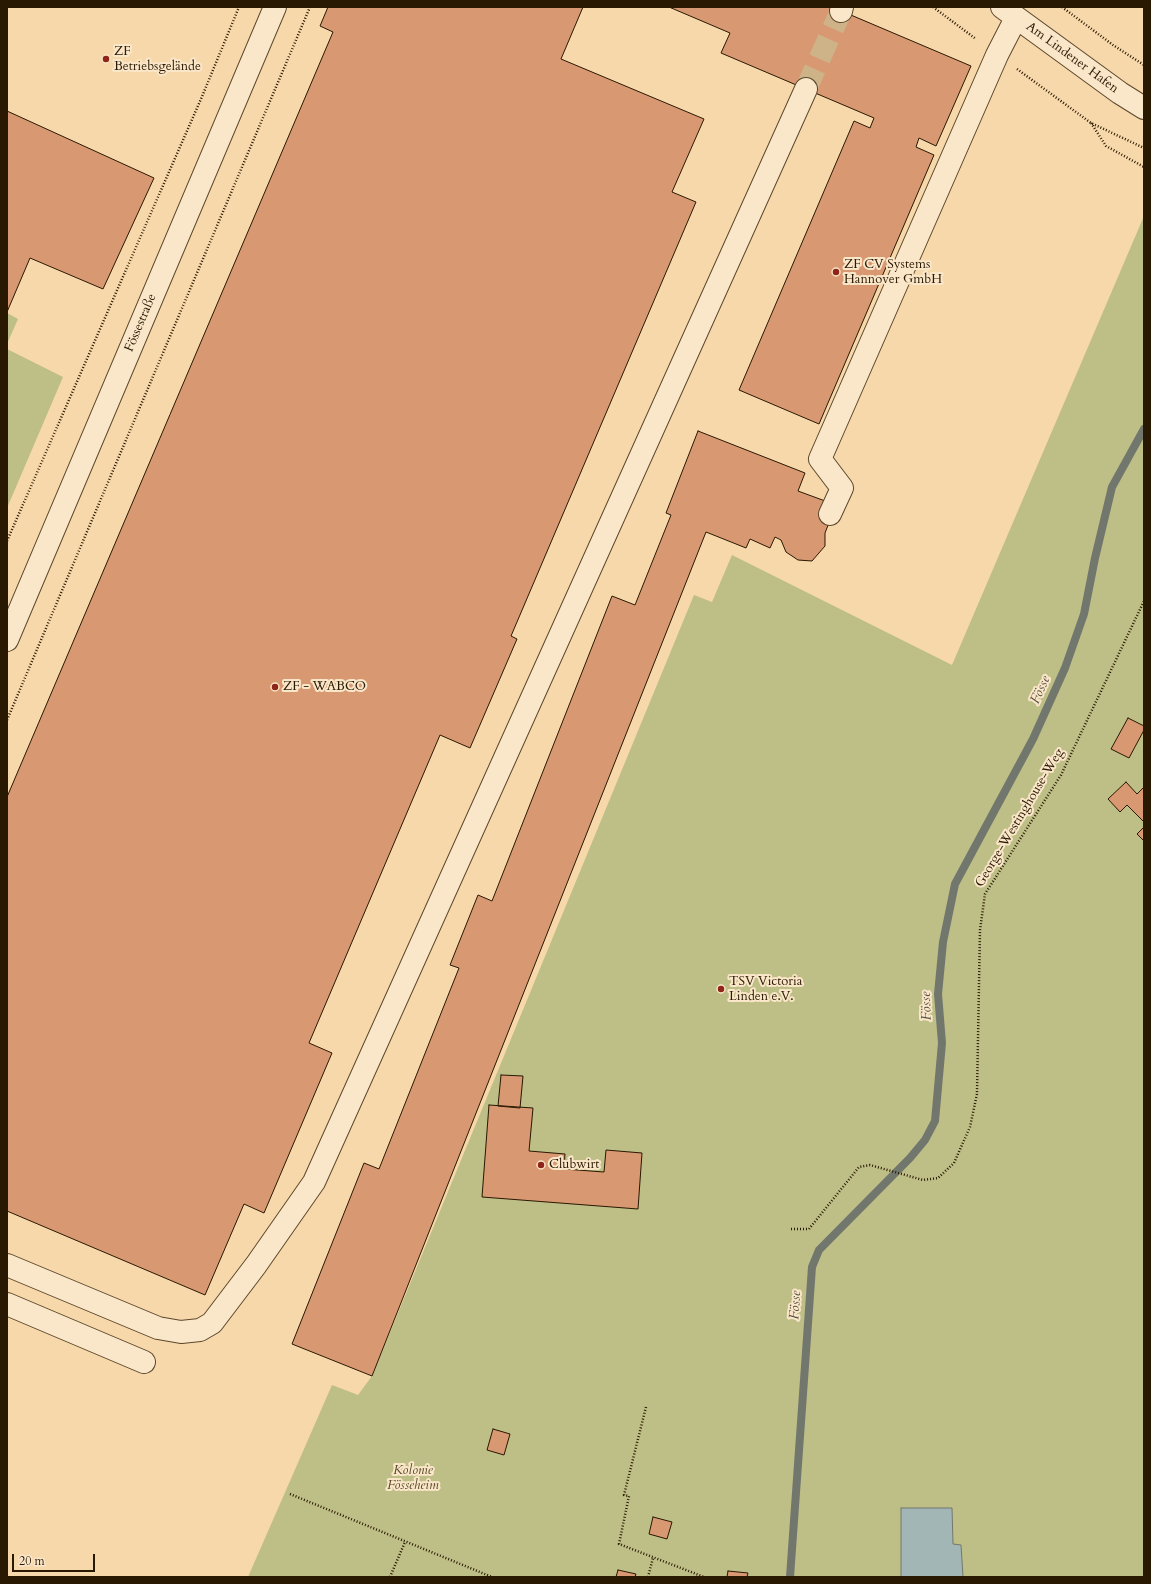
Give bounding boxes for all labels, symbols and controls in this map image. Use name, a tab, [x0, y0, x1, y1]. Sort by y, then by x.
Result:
street label: Am Lindener Hafen	[1023, 19, 1121, 97]
place label: ZF Betriebsgelände	[114, 44, 201, 75]
marker: ZF Betriebsgelände	[101, 54, 111, 64]
place label: ZF CV Systems Hannover GmbH	[844, 257, 942, 288]
marker: ZF CV Systems Hannover GmbH	[831, 267, 841, 277]
street label: Fössestraße	[122, 292, 160, 354]
water label: Fösse	[1027, 673, 1055, 707]
place label: ZF - WABCO	[283, 679, 366, 695]
marker: ZF - WABCO	[270, 682, 280, 692]
street label: George-Westinghouse-Weg	[972, 746, 1068, 890]
place label: TSV Victoria Linden e.V.	[729, 974, 802, 1005]
marker: TSV Victoria Linden e.V.	[716, 984, 726, 994]
water label: Fösse	[918, 991, 936, 1021]
place label: Clubwirt	[549, 1157, 599, 1173]
marker: Clubwirt	[536, 1160, 546, 1170]
water label: Fösse	[787, 1290, 805, 1320]
park label: Kolonie Fösseheim	[387, 1463, 439, 1494]
scale bar	[14, 1546, 97, 1572]
text: 20 m	[19, 1553, 45, 1569]

